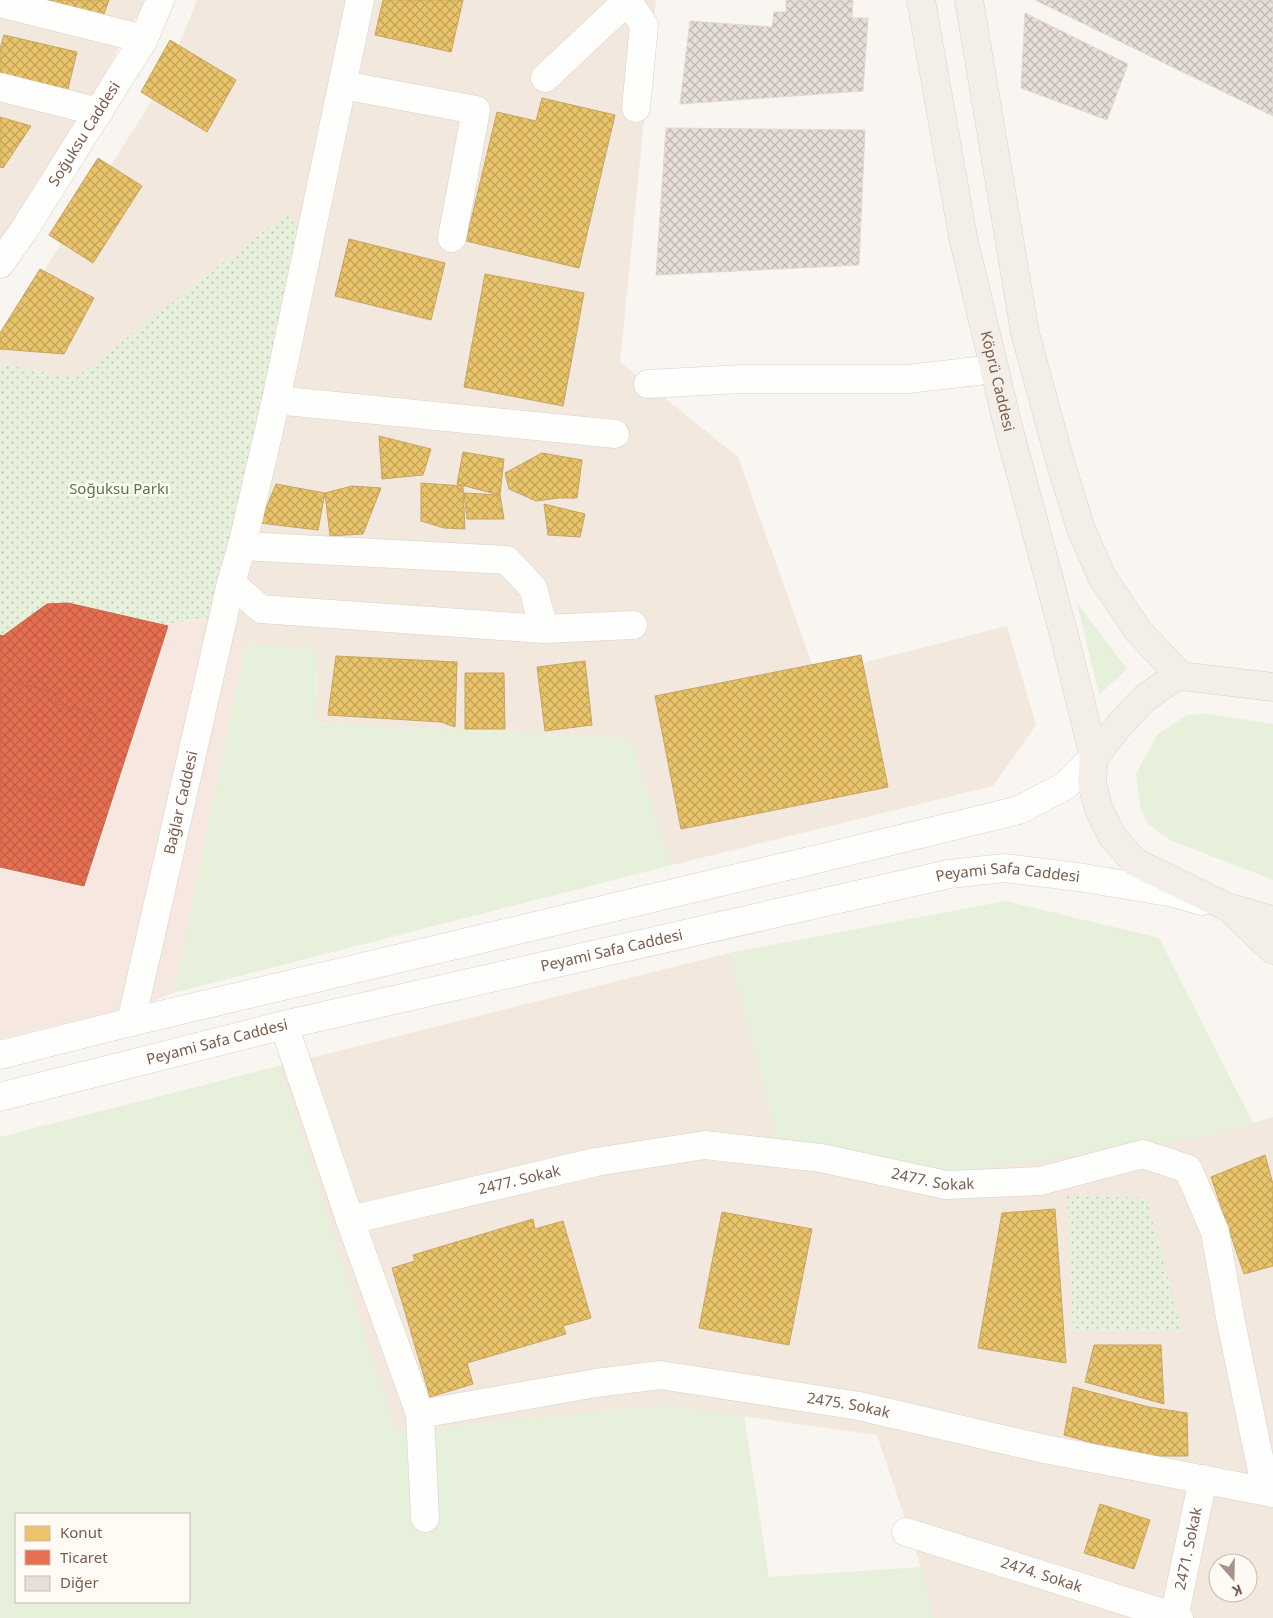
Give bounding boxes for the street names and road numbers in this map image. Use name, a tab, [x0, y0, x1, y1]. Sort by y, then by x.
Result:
street label: Soğuksu Caddesi	[43, 77, 124, 190]
street label: Köprü Caddesi	[977, 329, 1020, 434]
street label: Bağlar Caddesi	[159, 749, 201, 856]
street label: Peyami Safa Caddesi	[933, 857, 1081, 886]
street label: Peyami Safa Caddesi	[538, 924, 684, 975]
street label: Peyami Safa Caddesi	[144, 1013, 290, 1069]
street label: 2477. Sokak	[476, 1160, 562, 1198]
street label: 2477. Sokak	[890, 1162, 975, 1195]
street label: 2475. Sokak	[806, 1387, 892, 1422]
street label: 2471. Sokak	[1169, 1505, 1206, 1591]
street label: 2474. Sokak	[999, 1552, 1085, 1596]

